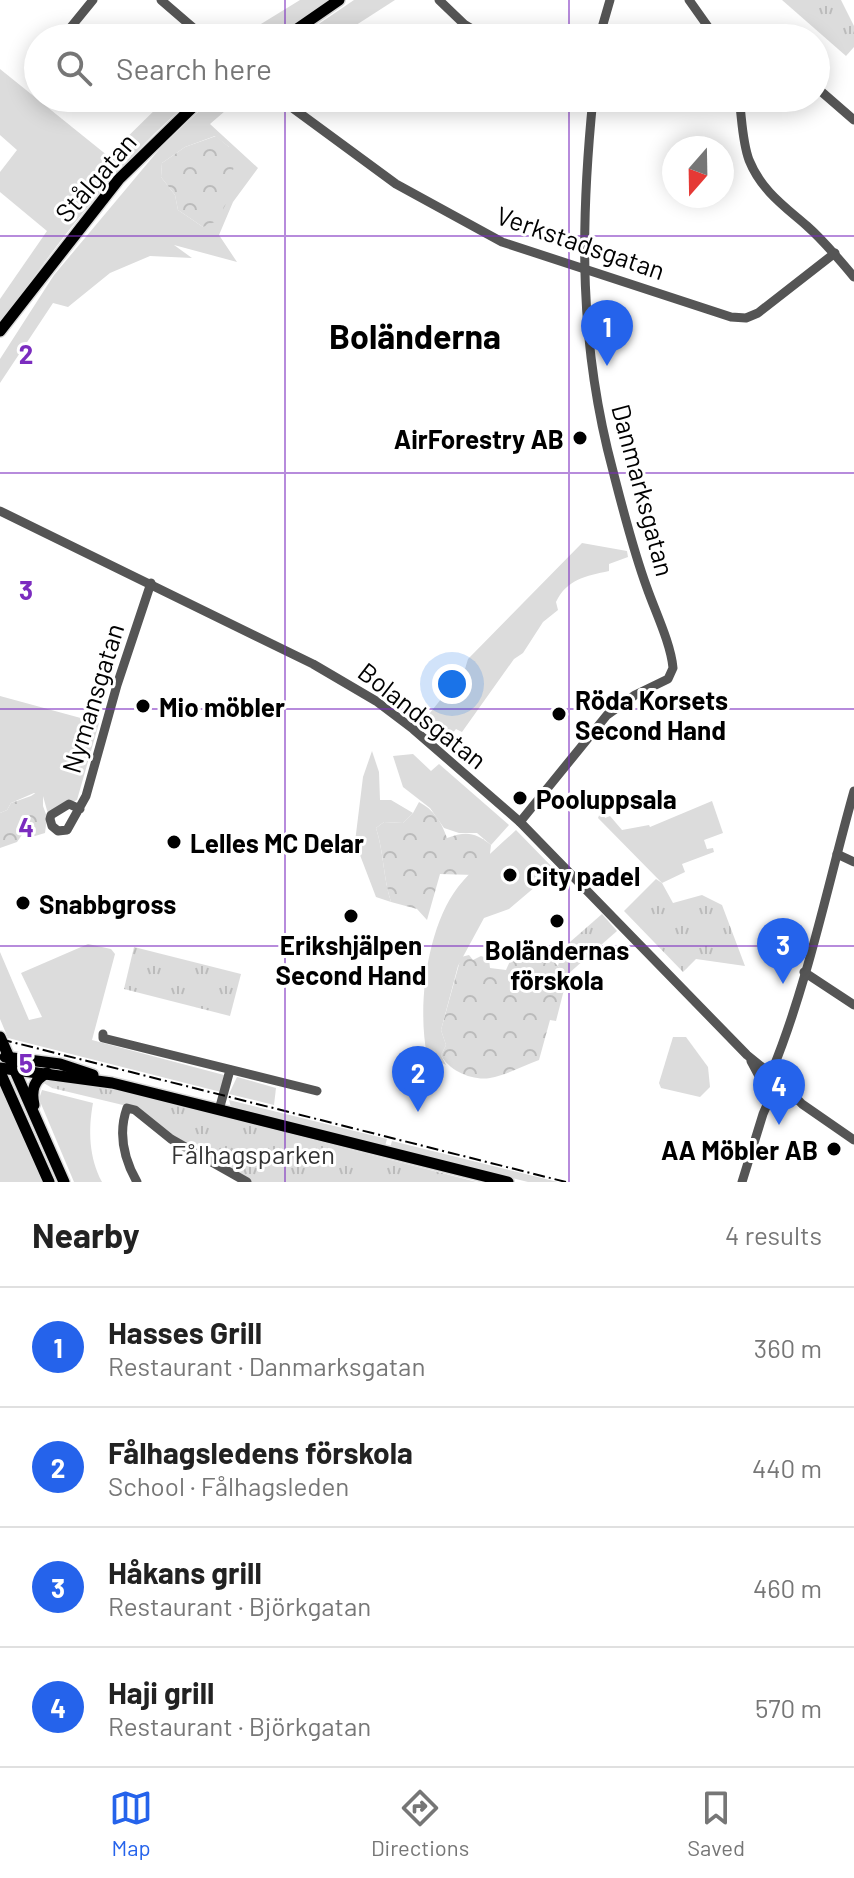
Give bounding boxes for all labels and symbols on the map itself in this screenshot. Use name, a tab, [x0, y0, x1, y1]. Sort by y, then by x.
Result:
street label: Stålgatan	[48, 126, 142, 228]
north arrow	[662, 136, 734, 208]
street label: Verkstadsgatan	[493, 199, 669, 285]
pin: 1	[581, 300, 633, 366]
district label: Boländerna	[329, 315, 501, 356]
text: 2	[19, 338, 33, 369]
street label: Danmarksgatan	[606, 401, 682, 579]
place label: AirForestry AB	[394, 423, 564, 454]
marker: AirForestry AB	[571, 429, 589, 447]
text: 3	[19, 574, 33, 605]
street label: Nymansgatan	[55, 619, 129, 777]
street label: Bolandsgatan	[353, 655, 493, 775]
your location	[432, 664, 472, 704]
place label: Röda Korsets Second Hand	[575, 684, 728, 745]
place label: Mio möbler	[159, 691, 285, 722]
marker: Mio möbler	[134, 697, 152, 715]
marker: Röda Korsets Second Hand	[550, 705, 568, 723]
place label: Pooluppsala	[536, 783, 677, 814]
marker: Pooluppsala	[511, 789, 529, 807]
text: 4	[18, 811, 34, 842]
place label: Lelles MC Delar	[190, 827, 364, 858]
marker: Lelles MC Delar	[165, 833, 183, 851]
place label: City padel	[526, 860, 640, 891]
marker: City padel	[501, 866, 519, 884]
place label: Snabbgross	[39, 888, 176, 919]
marker: Snabbgross	[14, 894, 32, 912]
marker: Erikshjälpen Second Hand	[342, 907, 360, 925]
marker: Boländernas förskola	[548, 912, 566, 930]
pin: 3	[757, 918, 809, 984]
place label: Erikshjälpen Second Hand	[276, 929, 426, 990]
place label: Boländernas förskola	[485, 934, 629, 995]
pin: 2	[392, 1046, 444, 1112]
text: 5	[19, 1047, 33, 1078]
pin: 4	[753, 1059, 805, 1125]
place label: AA Möbler AB	[661, 1134, 818, 1165]
park label: Fålhagsparken	[171, 1138, 335, 1169]
marker: AA Möbler AB	[825, 1140, 843, 1158]

